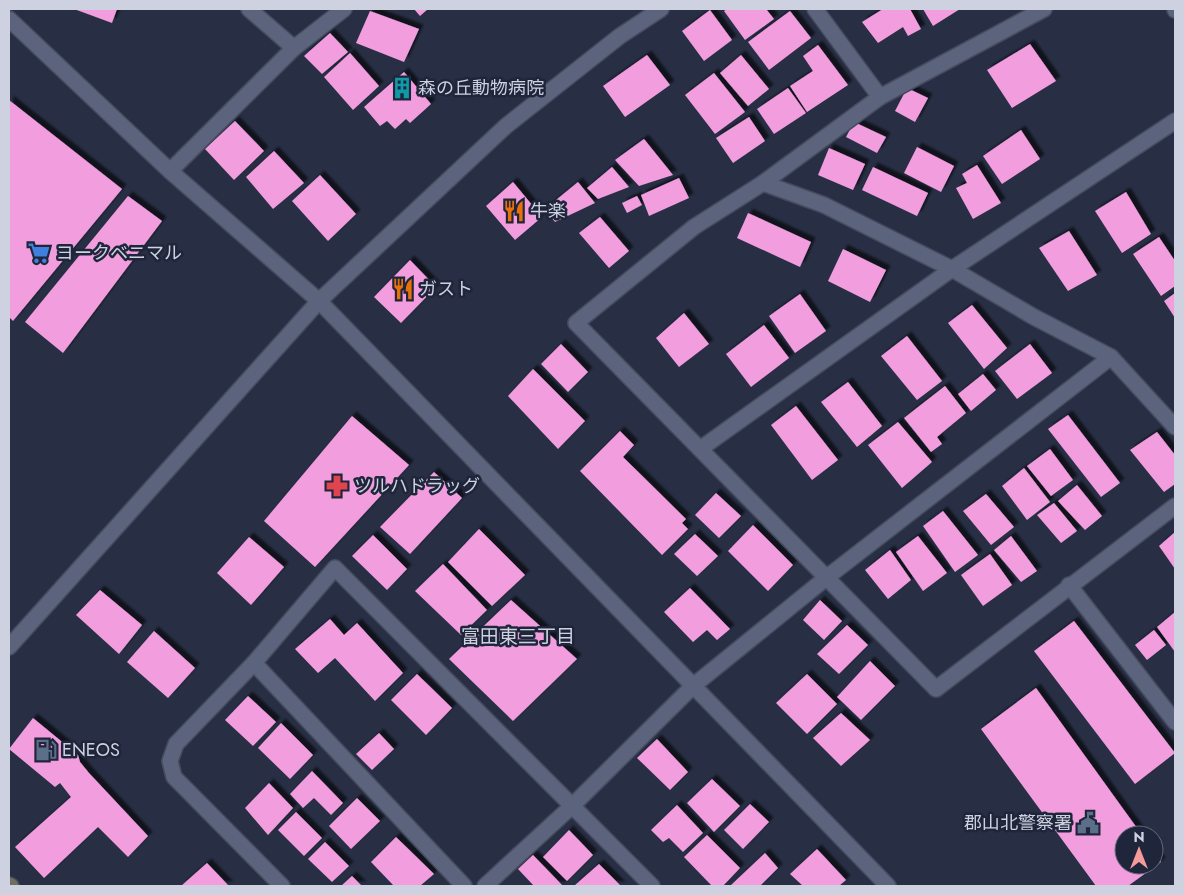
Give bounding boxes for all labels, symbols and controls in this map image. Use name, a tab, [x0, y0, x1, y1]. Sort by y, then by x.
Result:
building icon: 森の丘動物病院	[389, 75, 415, 101]
place label: 森の丘動物病院	[418, 75, 544, 101]
restaurant icon: 牛楽	[501, 198, 527, 224]
place label: 牛楽	[530, 198, 566, 224]
supermarket icon: ヨークベニマル	[26, 240, 52, 266]
place label: ヨークベニマル	[56, 240, 182, 266]
restaurant icon: ガスト	[390, 276, 416, 302]
place label: ガスト	[419, 276, 473, 302]
pharmacy icon: ツルハドラッグ	[324, 473, 350, 499]
place label: ツルハドラッグ	[354, 473, 480, 499]
district label: 富田東三丁目	[461, 623, 575, 650]
fuel station icon: ENEOS	[33, 737, 59, 763]
place label: ENEOS	[62, 737, 120, 763]
place label: 郡山北警察署	[964, 810, 1072, 836]
public building icon: 郡山北警察署	[1075, 810, 1101, 836]
north arrow	[1114, 825, 1164, 875]
text: N	[1133, 827, 1145, 847]

